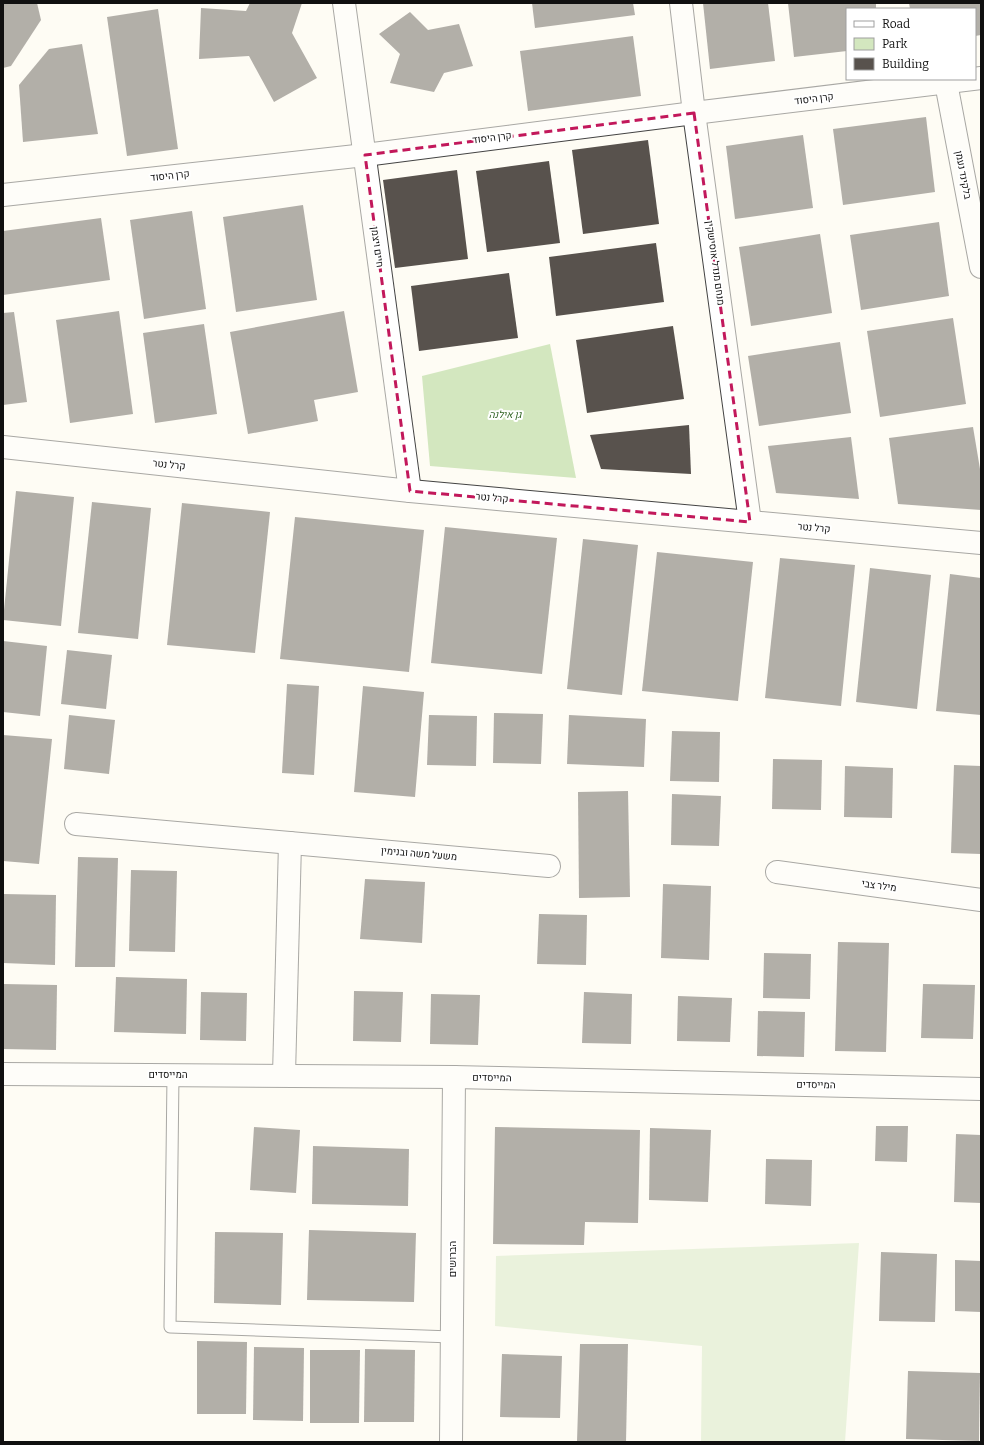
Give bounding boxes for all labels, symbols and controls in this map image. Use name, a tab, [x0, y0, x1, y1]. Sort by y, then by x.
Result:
legend	[846, 8, 976, 80]
text: Road	[882, 17, 910, 31]
text: Park	[882, 37, 908, 51]
text: Building	[882, 57, 929, 71]
street label: קרן היסוד	[794, 91, 834, 107]
street label: קרן היסוד	[472, 130, 512, 146]
street label: בלקינד נעמן	[952, 150, 974, 201]
street label: קרן היסוד	[150, 168, 190, 184]
street label: מנחם מנדל אוסישקין	[703, 220, 727, 306]
street label: חיים ויצמן	[368, 226, 386, 268]
park label: גן אילנה	[489, 409, 523, 421]
street label: קרל נטר	[152, 457, 186, 473]
street label: קרל נטר	[475, 491, 509, 505]
street label: קרל נטר	[797, 521, 831, 535]
street label: משעל משה ובנימין	[380, 845, 458, 863]
street label: מילר צבי	[861, 878, 897, 894]
street label: המייסדים	[148, 1069, 188, 1081]
street label: המייסדים	[472, 1072, 512, 1084]
street label: המייסדים	[796, 1079, 836, 1091]
street label: הברושים	[447, 1241, 459, 1277]

